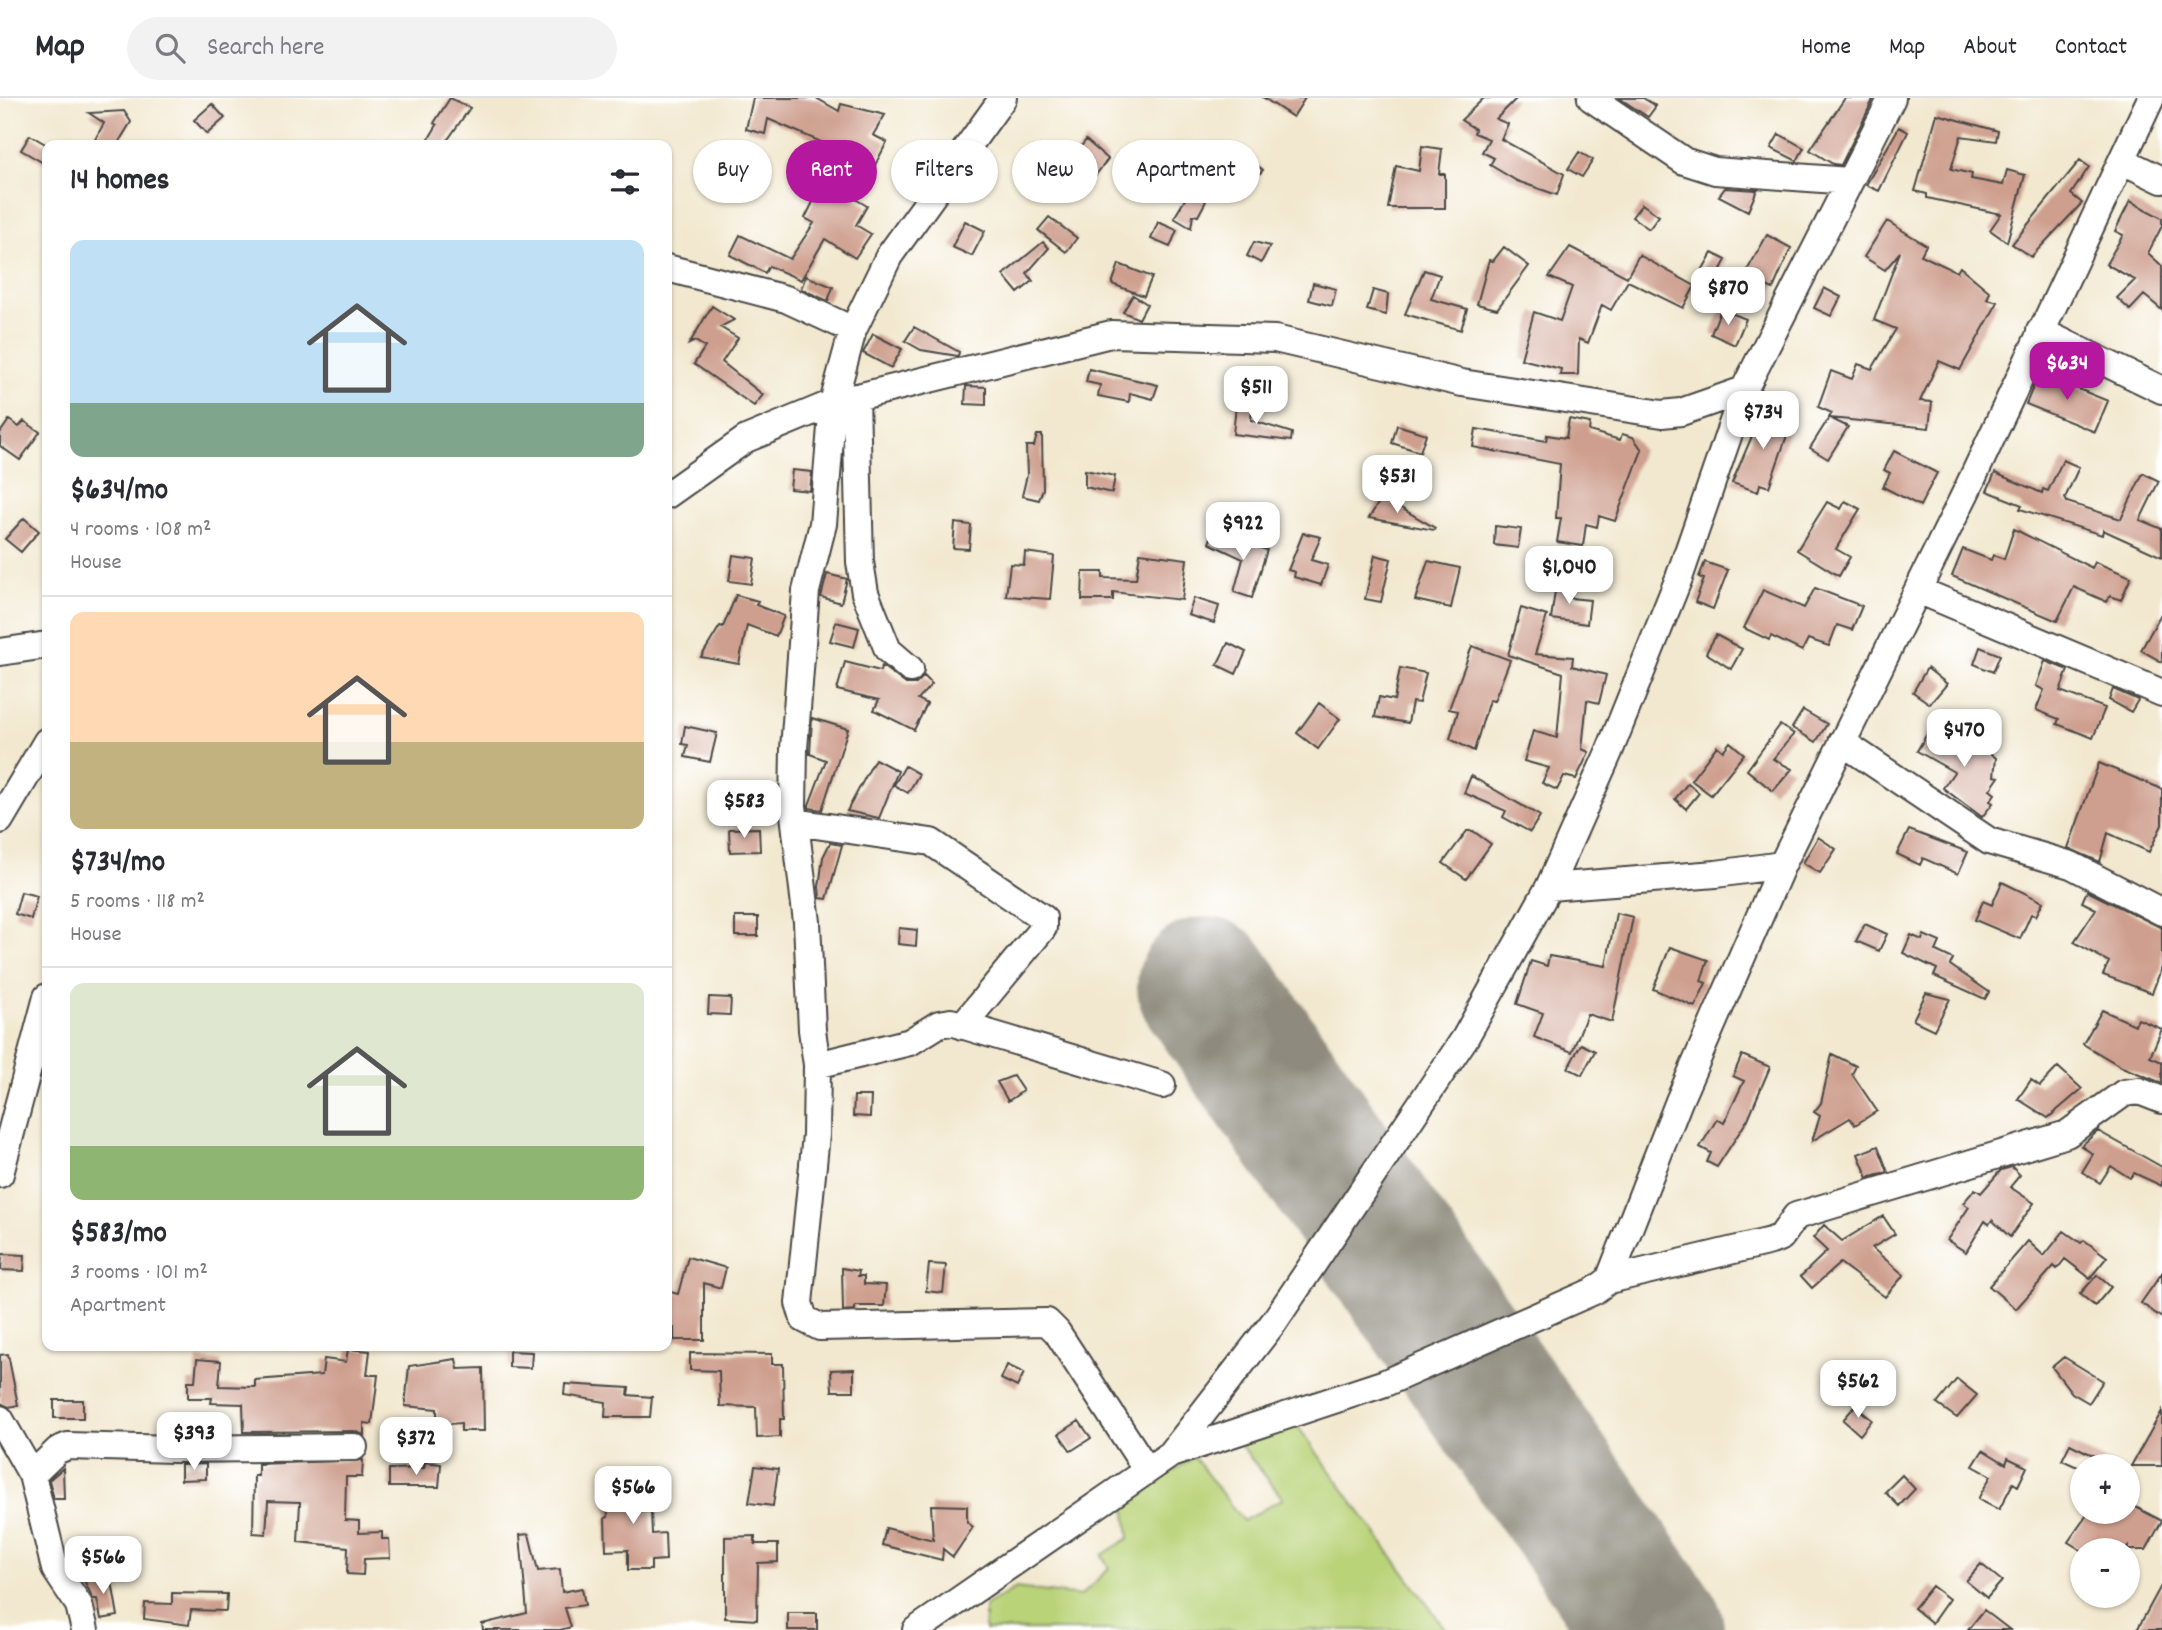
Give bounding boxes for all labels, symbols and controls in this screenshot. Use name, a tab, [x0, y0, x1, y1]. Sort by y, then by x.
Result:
search box	[127, 17, 617, 80]
text: Map	[35, 25, 85, 72]
icon: search	[151, 29, 189, 67]
text: Search here	[207, 30, 325, 67]
text: Home	[1801, 31, 1851, 65]
text: Map	[1889, 31, 1925, 65]
text: About	[1963, 31, 2017, 65]
text: Contact	[2055, 31, 2127, 65]
chip: Buy	[693, 140, 772, 203]
chip: Rent	[786, 140, 877, 203]
chip: Filters	[891, 140, 998, 203]
chip: New	[1012, 140, 1098, 203]
chip: Apartment	[1112, 140, 1260, 203]
text: 14 homes	[70, 161, 169, 204]
icon: filters	[606, 163, 644, 201]
pin: $870	[1687, 268, 1769, 327]
text: $870	[1707, 273, 1749, 306]
icon: home	[294, 285, 420, 411]
pin: $634	[2026, 342, 2108, 402]
text: $634	[2046, 348, 2088, 381]
pin: $511	[1215, 366, 1297, 426]
text: $511	[1240, 372, 1272, 405]
pin: $734	[1722, 392, 1804, 451]
text: $734	[1743, 397, 1783, 430]
pin: $531	[1356, 456, 1438, 515]
text: $531	[1378, 461, 1416, 494]
text: $634/mo	[70, 471, 168, 514]
pin: $922	[1202, 503, 1284, 562]
text: $922	[1222, 508, 1264, 541]
text: 4 rooms · 108 m²	[70, 514, 211, 547]
pin: $1,040	[1512, 546, 1626, 606]
text: House	[70, 547, 122, 580]
text: $1,040	[1541, 552, 1597, 585]
icon: home	[294, 657, 420, 783]
pin: $470	[1923, 710, 2005, 769]
text: $470	[1943, 715, 1985, 748]
pin: $583	[703, 780, 785, 840]
text: $583	[723, 786, 765, 819]
text: $734/mo	[70, 843, 165, 886]
text: 5 rooms · 118 m²	[70, 886, 205, 919]
text: House	[70, 919, 122, 952]
icon: home	[294, 1028, 420, 1154]
text: $583/mo	[70, 1214, 167, 1257]
text: 3 rooms · 101 m²	[70, 1257, 208, 1290]
text: Apartment	[70, 1290, 166, 1323]
pin: $562	[1817, 1360, 1899, 1420]
text: $562	[1836, 1366, 1880, 1399]
pin: $393	[153, 1412, 235, 1472]
text: $393	[173, 1418, 215, 1451]
pin: $372	[375, 1418, 457, 1477]
text: $372	[396, 1423, 436, 1456]
map controls	[2070, 1454, 2140, 1608]
button: +	[2070, 1454, 2140, 1524]
pin: $566	[592, 1466, 674, 1526]
text: $566	[611, 1472, 655, 1505]
pin: $566	[62, 1536, 144, 1596]
button: −	[2070, 1538, 2140, 1608]
text: $566	[81, 1542, 125, 1575]

